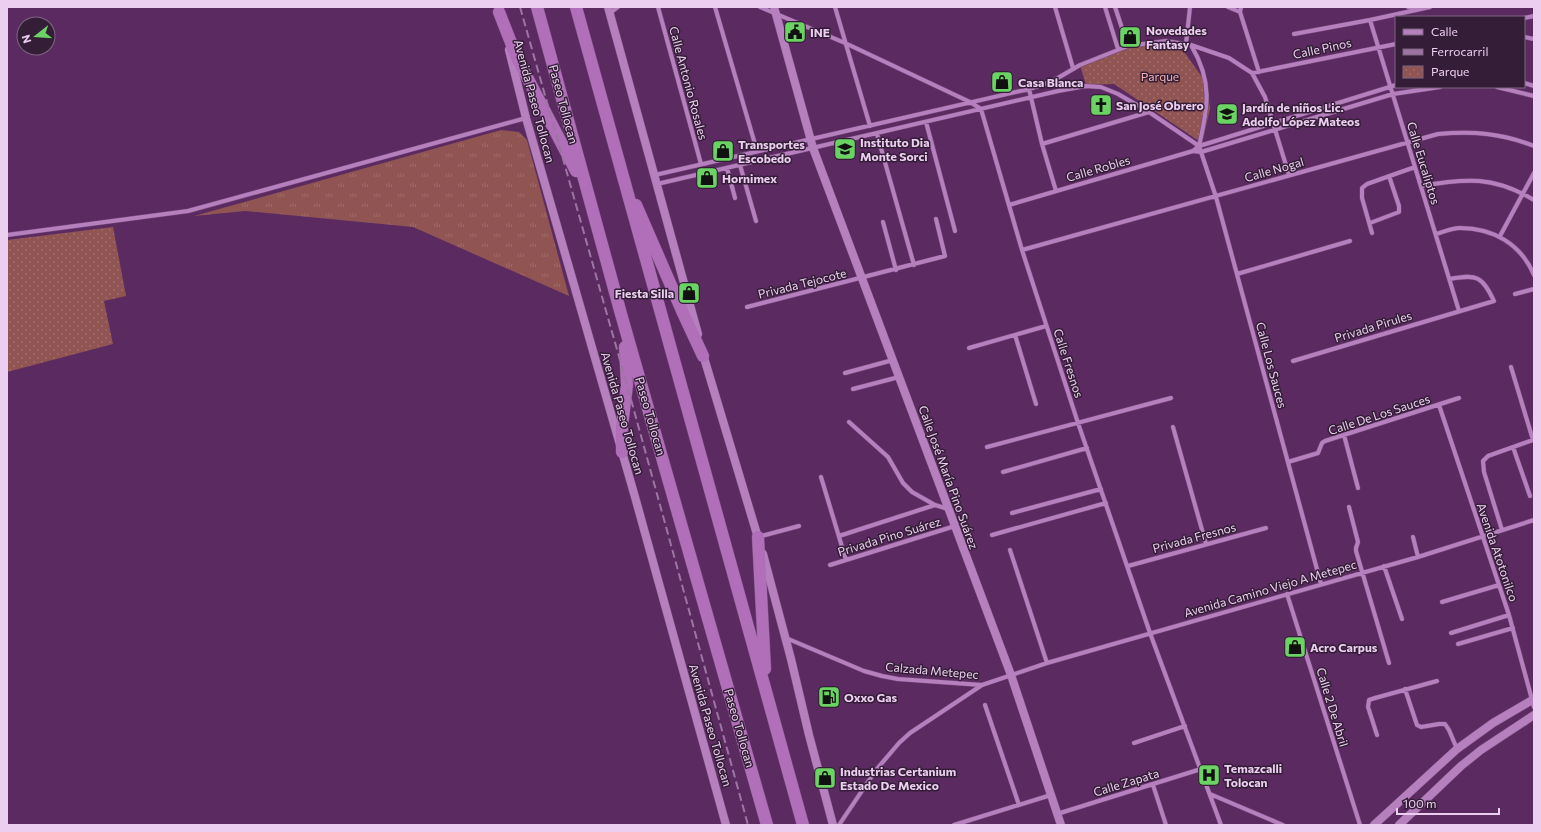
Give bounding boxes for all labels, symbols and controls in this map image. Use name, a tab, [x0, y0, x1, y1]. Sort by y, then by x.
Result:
north arrow	[16, 16, 56, 56]
legend	[1395, 16, 1525, 88]
public building icon: INE	[782, 19, 808, 45]
place label: Novedades Fantasy	[1146, 23, 1207, 51]
shop icon: Novedades Fantasy	[1117, 24, 1143, 50]
text: Calle	[1431, 24, 1458, 38]
street label: Calle Antonio Rosales	[667, 25, 711, 141]
place label: INE	[810, 25, 830, 39]
text: N	[19, 33, 33, 45]
street label: Calle Pinos	[1292, 35, 1352, 61]
street label: Avenida Paseo Tollocan	[512, 38, 558, 164]
text: Ferrocarril	[1431, 44, 1488, 58]
street label: Paseo Tollocan	[547, 63, 581, 145]
text: Parque	[1431, 64, 1469, 78]
shop icon: Casa Blanca	[989, 69, 1015, 95]
park label: Parque	[1141, 69, 1179, 83]
place label: Casa Blanca	[1018, 75, 1083, 89]
church icon: San José Obrero	[1088, 92, 1114, 118]
place label: San José Obrero	[1116, 98, 1204, 113]
place label: Jardín de niños Lic. Adolfo López Mateos	[1242, 100, 1360, 128]
school or university icon: Jardín de niños Lic. Adolfo López Mateos	[1214, 101, 1240, 127]
street label: Calle Eucaliptos	[1405, 120, 1443, 206]
place label: Instituto Dia Monte Sorci	[860, 135, 930, 163]
school or university icon: Instituto Dia Monte Sorci	[832, 136, 858, 162]
place label: Transportes Escobedo	[738, 137, 805, 165]
shop icon: Transportes Escobedo	[710, 138, 736, 164]
street label: Calle Robles	[1064, 152, 1132, 184]
street label: Calle Nogal	[1243, 154, 1305, 184]
shop icon: Hornimex	[694, 165, 720, 191]
place label: Hornimex	[722, 171, 777, 185]
street label: Privada Tejocote	[756, 265, 848, 301]
shop icon: Fiesta Silla	[676, 280, 702, 306]
place label: Fiesta Silla	[615, 286, 674, 300]
street label: Privada Pirules	[1333, 308, 1413, 344]
street label: Calle Los Sauces	[1254, 320, 1290, 410]
street label: Calle Fresnos	[1051, 327, 1087, 399]
street label: Avenida Paseo Tollocan	[599, 350, 647, 476]
street label: Paseo Tollocan	[633, 375, 669, 457]
street label: Calle De Los Sauces	[1326, 391, 1432, 437]
street label: Calle José María Pino Suárez	[916, 403, 982, 551]
street label: Avenida Atotonilco	[1475, 501, 1521, 603]
street label: Privada Pino Suárez	[836, 514, 942, 558]
street label: Privada Fresnos	[1151, 519, 1237, 555]
street label: Avenida Camino Viejo A Metepec	[1182, 557, 1358, 619]
shop icon: Acro Carpus	[1282, 634, 1308, 660]
place label: Acro Carpus	[1310, 640, 1378, 654]
street label: Calzada Metepec	[885, 659, 979, 681]
street label: Avenida Paseo Tollocan	[687, 662, 735, 788]
street label: Calle 2 De Abril	[1314, 666, 1352, 748]
fuel station icon: Oxxo Gas	[816, 684, 842, 710]
street label: Paseo Tollocan	[722, 687, 758, 769]
place label: Oxxo Gas	[844, 690, 897, 704]
place label: Temazcalli Tolocan	[1224, 761, 1282, 789]
hospital icon: Temazcalli Tolocan	[1196, 762, 1222, 788]
place label: Industrias Certanium Estado De Mexico	[840, 764, 956, 792]
shop icon: Industrias Certanium Estado De Mexico	[812, 765, 838, 791]
street label: Calle Zapata	[1091, 765, 1161, 799]
scale bar	[1397, 790, 1499, 816]
text: 100 m	[1403, 796, 1437, 810]

